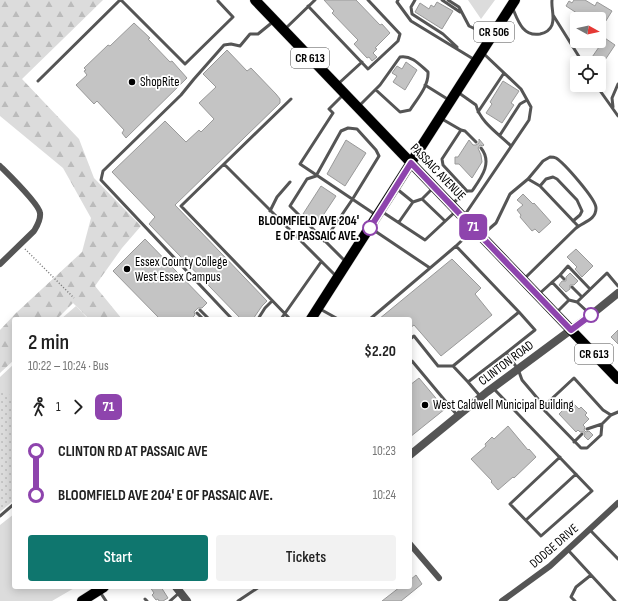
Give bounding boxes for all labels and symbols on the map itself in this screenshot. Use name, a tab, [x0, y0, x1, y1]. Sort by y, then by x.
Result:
north arrow	[570, 12, 606, 48]
road number: CR 506	[474, 22, 514, 42]
road number: CR 613	[291, 48, 329, 68]
place label: ShopRite	[140, 74, 179, 90]
marker: ShopRite	[127, 77, 137, 87]
street label: PASSAIC AVENUE	[407, 140, 469, 204]
place label: BLOOMFIELD AVE 204' E OF PASSAIC AVE.	[258, 213, 359, 244]
line badge: 71	[455, 214, 491, 240]
marker: BLOOMFIELD AVE 204' E OF PASSAIC AVE.	[362, 220, 378, 236]
place label: Essex County College West Essex Campus	[135, 254, 227, 285]
marker: Essex County College West Essex Campus	[122, 264, 132, 274]
unlabelled marker	[583, 307, 599, 323]
street label: CLINTON ROAD	[475, 337, 537, 389]
road number: CR 613	[575, 344, 613, 364]
place label: West Caldwell Municipal Building	[433, 397, 574, 413]
marker: West Caldwell Municipal Building	[420, 400, 430, 410]
street label: DODGE DRIVE	[526, 520, 582, 572]

